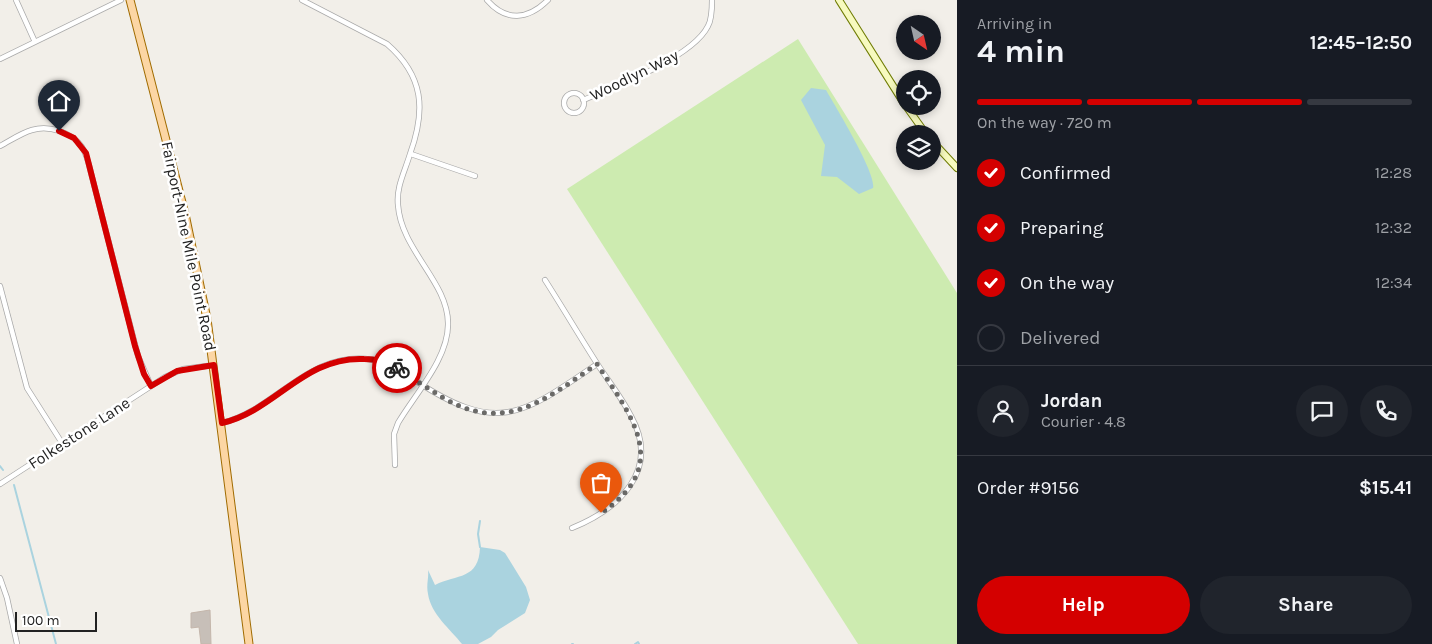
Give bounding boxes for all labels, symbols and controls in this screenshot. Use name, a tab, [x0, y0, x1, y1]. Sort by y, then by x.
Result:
text: Arriving in	[977, 14, 1052, 33]
north arrow	[896, 15, 941, 60]
map controls	[896, 15, 941, 170]
text: 12:45–12:50	[1310, 32, 1412, 54]
text: 4 min	[977, 33, 1065, 70]
street label: Woodlyn Way	[587, 45, 682, 105]
button: locate	[896, 70, 941, 115]
pin	[38, 80, 80, 131]
icon: home	[45, 87, 73, 115]
text: On the way · 720 m	[977, 113, 1112, 132]
button: layers	[896, 125, 941, 170]
street label: Fairport-Nine Mile Point Road	[157, 140, 221, 352]
icon: check	[977, 159, 1005, 187]
text: Confirmed	[1020, 162, 1111, 184]
text: 12:28	[1375, 163, 1412, 182]
icon: check	[977, 214, 1005, 242]
text: Preparing	[1020, 217, 1103, 239]
text: 12:32	[1375, 218, 1412, 237]
icon: check	[977, 269, 1005, 297]
text: On the way	[1020, 272, 1114, 294]
text: 12:34	[1375, 273, 1412, 292]
text: Delivered	[1020, 327, 1100, 349]
courier	[372, 343, 422, 393]
icon: bike	[383, 354, 411, 382]
button: person	[977, 385, 1029, 437]
button: chat	[1296, 385, 1348, 437]
button: phone	[1360, 385, 1412, 437]
text: Jordan	[1041, 390, 1102, 412]
street label: Folkestone Lane	[25, 393, 133, 473]
text: Courier · 4.8	[1041, 412, 1126, 431]
pin	[580, 462, 622, 513]
icon: bag	[587, 469, 615, 497]
text: Order #9156	[977, 477, 1079, 499]
text: $15.41	[1359, 477, 1412, 499]
button: Help	[977, 576, 1190, 634]
button: Share	[1200, 576, 1412, 634]
scale bar	[15, 609, 98, 632]
text: 100 m	[22, 612, 60, 629]

